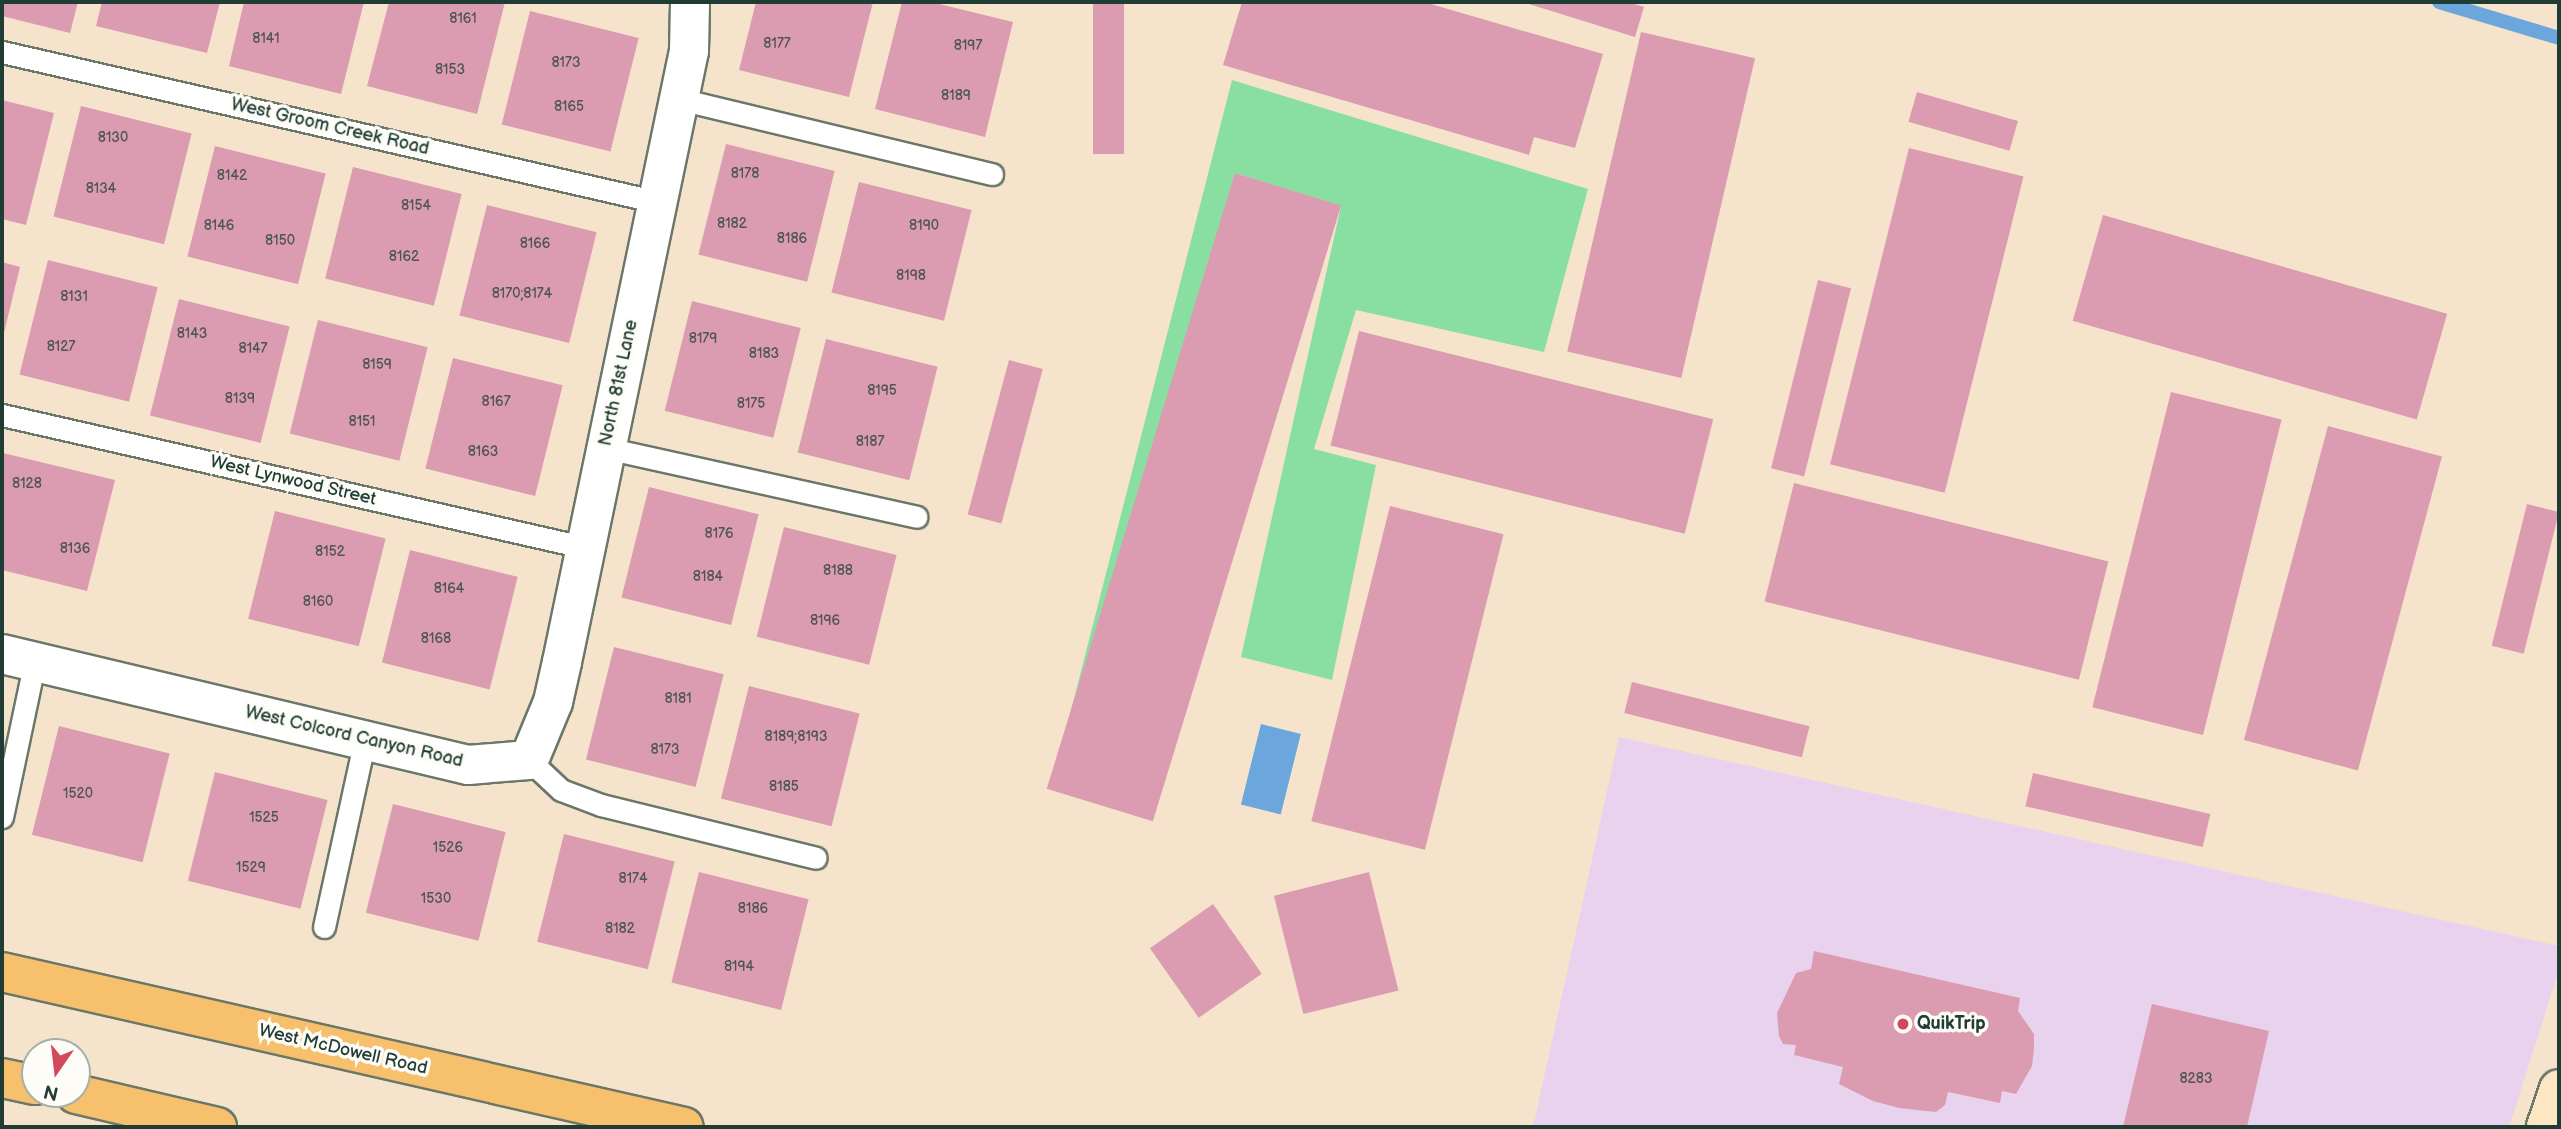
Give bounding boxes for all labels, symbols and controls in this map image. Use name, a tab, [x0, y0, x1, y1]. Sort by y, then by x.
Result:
house number: 8161	[449, 11, 477, 27]
house number: 8141	[252, 31, 280, 47]
house number: 8177	[763, 36, 791, 52]
house number: 8197	[954, 38, 982, 54]
house number: 8173	[551, 55, 581, 71]
house number: 8153	[435, 62, 465, 78]
house number: 8189	[941, 88, 971, 104]
street label: West Groom Creek Road	[229, 94, 431, 160]
house number: 8165	[554, 99, 584, 115]
house number: 8130	[98, 130, 128, 146]
house number: 8178	[731, 166, 759, 182]
house number: 8142	[217, 168, 247, 184]
house number: 8134	[86, 181, 116, 197]
house number: 8154	[401, 198, 431, 214]
house number: 8182	[717, 216, 747, 232]
house number: 8146	[204, 218, 234, 234]
house number: 8190	[909, 218, 939, 234]
house number: 8186	[777, 231, 807, 247]
house number: 8150	[265, 233, 295, 249]
house number: 8166	[520, 236, 550, 252]
house number: 8162	[389, 249, 419, 265]
house number: 8198	[896, 268, 926, 284]
house number: 8170;8174	[492, 286, 552, 302]
house number: 8131	[60, 289, 88, 305]
street label: North 81st Lane	[595, 318, 643, 448]
house number: 8143	[177, 326, 207, 342]
house number: 8179	[689, 331, 717, 347]
house number: 8127	[47, 339, 75, 355]
house number: 8147	[239, 341, 267, 357]
house number: 8183	[749, 346, 779, 362]
house number: 8159	[362, 357, 392, 373]
house number: 8195	[867, 383, 897, 399]
house number: 8139	[225, 391, 255, 407]
house number: 8167	[481, 394, 511, 410]
house number: 8175	[737, 396, 765, 412]
house number: 8151	[348, 414, 376, 430]
house number: 8187	[856, 434, 884, 450]
house number: 8163	[468, 444, 498, 460]
street label: West Lynwood Street	[208, 451, 378, 511]
house number: 8128	[12, 476, 42, 492]
house number: 8176	[704, 526, 734, 542]
house number: 8136	[60, 541, 90, 557]
house number: 8152	[315, 544, 345, 560]
house number: 8188	[823, 563, 853, 579]
house number: 8184	[693, 569, 723, 585]
house number: 8164	[434, 581, 464, 597]
house number: 8160	[303, 594, 333, 610]
house number: 8196	[810, 613, 840, 629]
house number: 8168	[421, 631, 451, 647]
house number: 8181	[664, 691, 692, 707]
street label: West Colcord Canyon Road	[243, 701, 465, 773]
house number: 8189;8193	[765, 729, 827, 745]
house number: 8173	[650, 742, 680, 758]
house number: 8185	[769, 779, 799, 795]
house number: 1520	[63, 786, 93, 802]
house number: 1525	[249, 810, 279, 826]
house number: 1526	[433, 840, 463, 856]
house number: 1529	[236, 860, 266, 876]
house number: 8174	[619, 871, 647, 887]
house number: 1530	[421, 891, 451, 907]
house number: 8186	[738, 901, 768, 917]
house number: 8182	[605, 921, 635, 937]
house number: 8194	[724, 959, 754, 975]
place label: QuikTrip	[1917, 1013, 1986, 1035]
marker: QuikTrip	[1895, 1016, 1911, 1032]
street label: West McDowell Road	[257, 1020, 429, 1080]
north arrow	[21, 1038, 91, 1108]
house number: 8283	[2179, 1071, 2213, 1087]
text: N	[42, 1079, 61, 1105]

